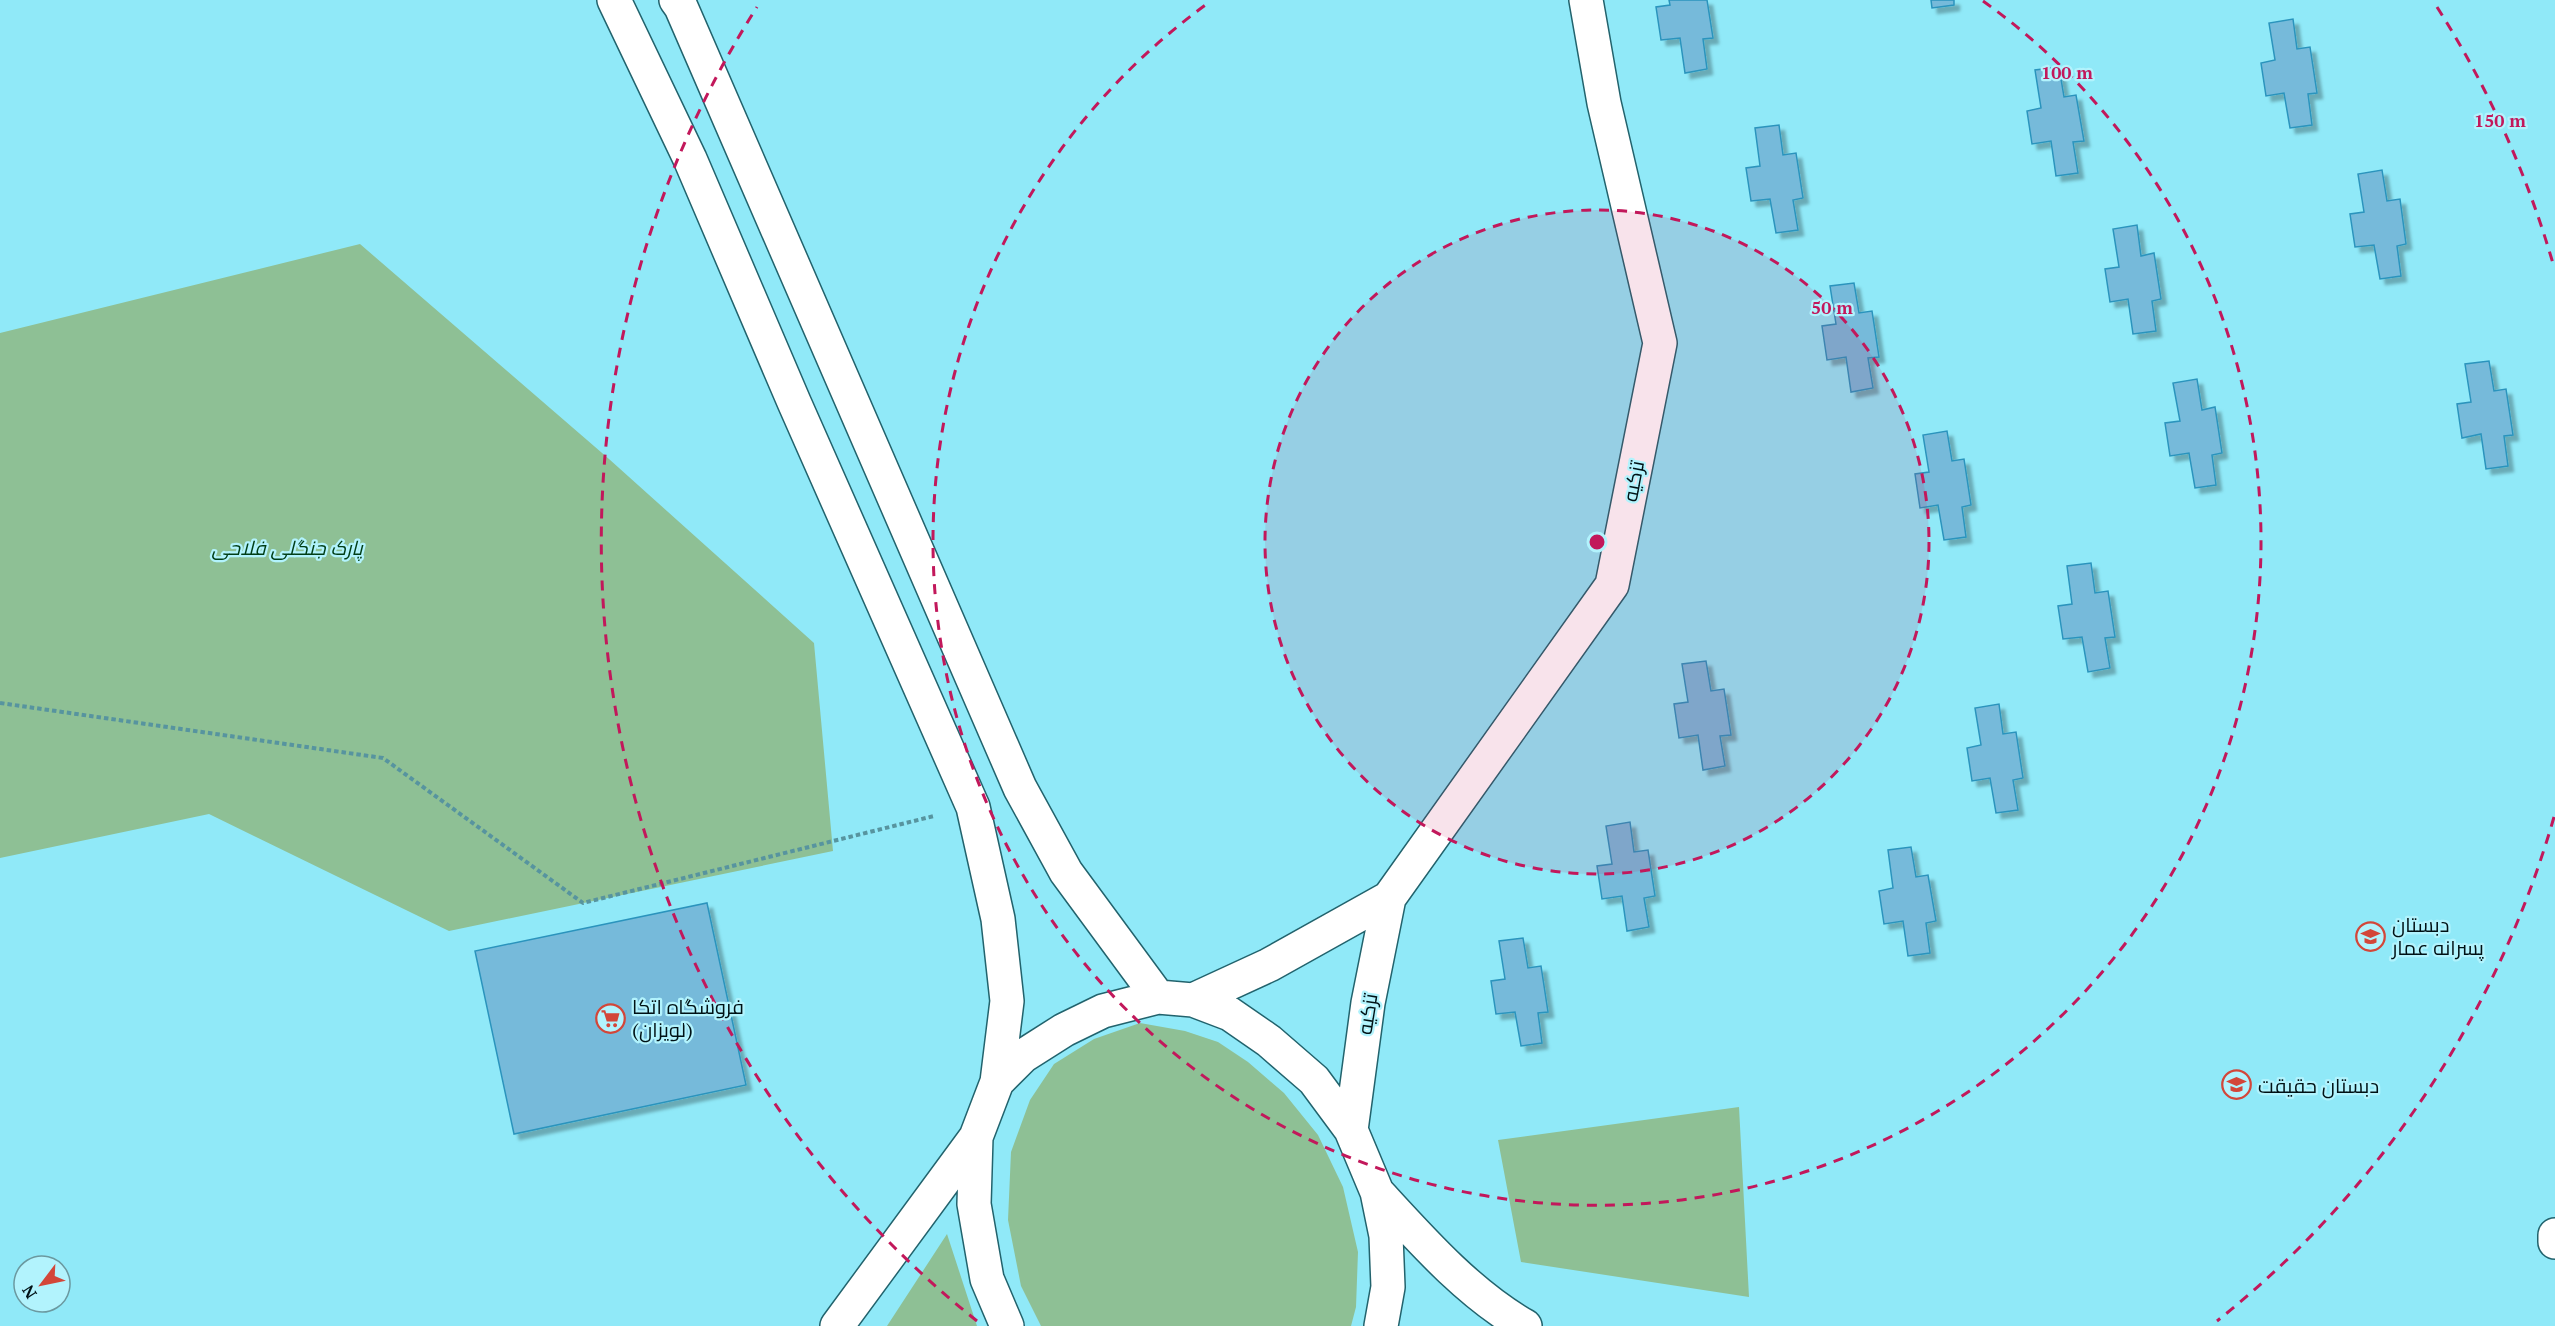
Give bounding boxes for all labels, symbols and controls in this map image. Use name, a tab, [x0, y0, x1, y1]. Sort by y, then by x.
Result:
text: 100 m	[2041, 60, 2093, 84]
text: 150 m	[2474, 108, 2526, 132]
text: 50 m	[1811, 295, 1853, 319]
street label: تزکیه	[1616, 458, 1650, 504]
centre of rings	[1587, 532, 1607, 552]
park label: پارک جنگلی فلاحی	[211, 534, 364, 562]
place label: دبستان پسرانه عمار	[2391, 911, 2485, 961]
school or university icon: دبستان پسرانه عمار	[2355, 920, 2387, 952]
street label: تزکیه	[1350, 991, 1384, 1036]
place label: فروشگاه اتکا (لویزان)	[632, 993, 744, 1043]
supermarket icon: فروشگاه اتکا (لویزان)	[595, 1002, 627, 1034]
school or university icon: دبستان حقیقت	[2221, 1069, 2253, 1101]
place label: دبستان حقیقت	[2258, 1072, 2379, 1099]
north arrow	[12, 1254, 72, 1314]
text: N	[17, 1281, 42, 1303]

